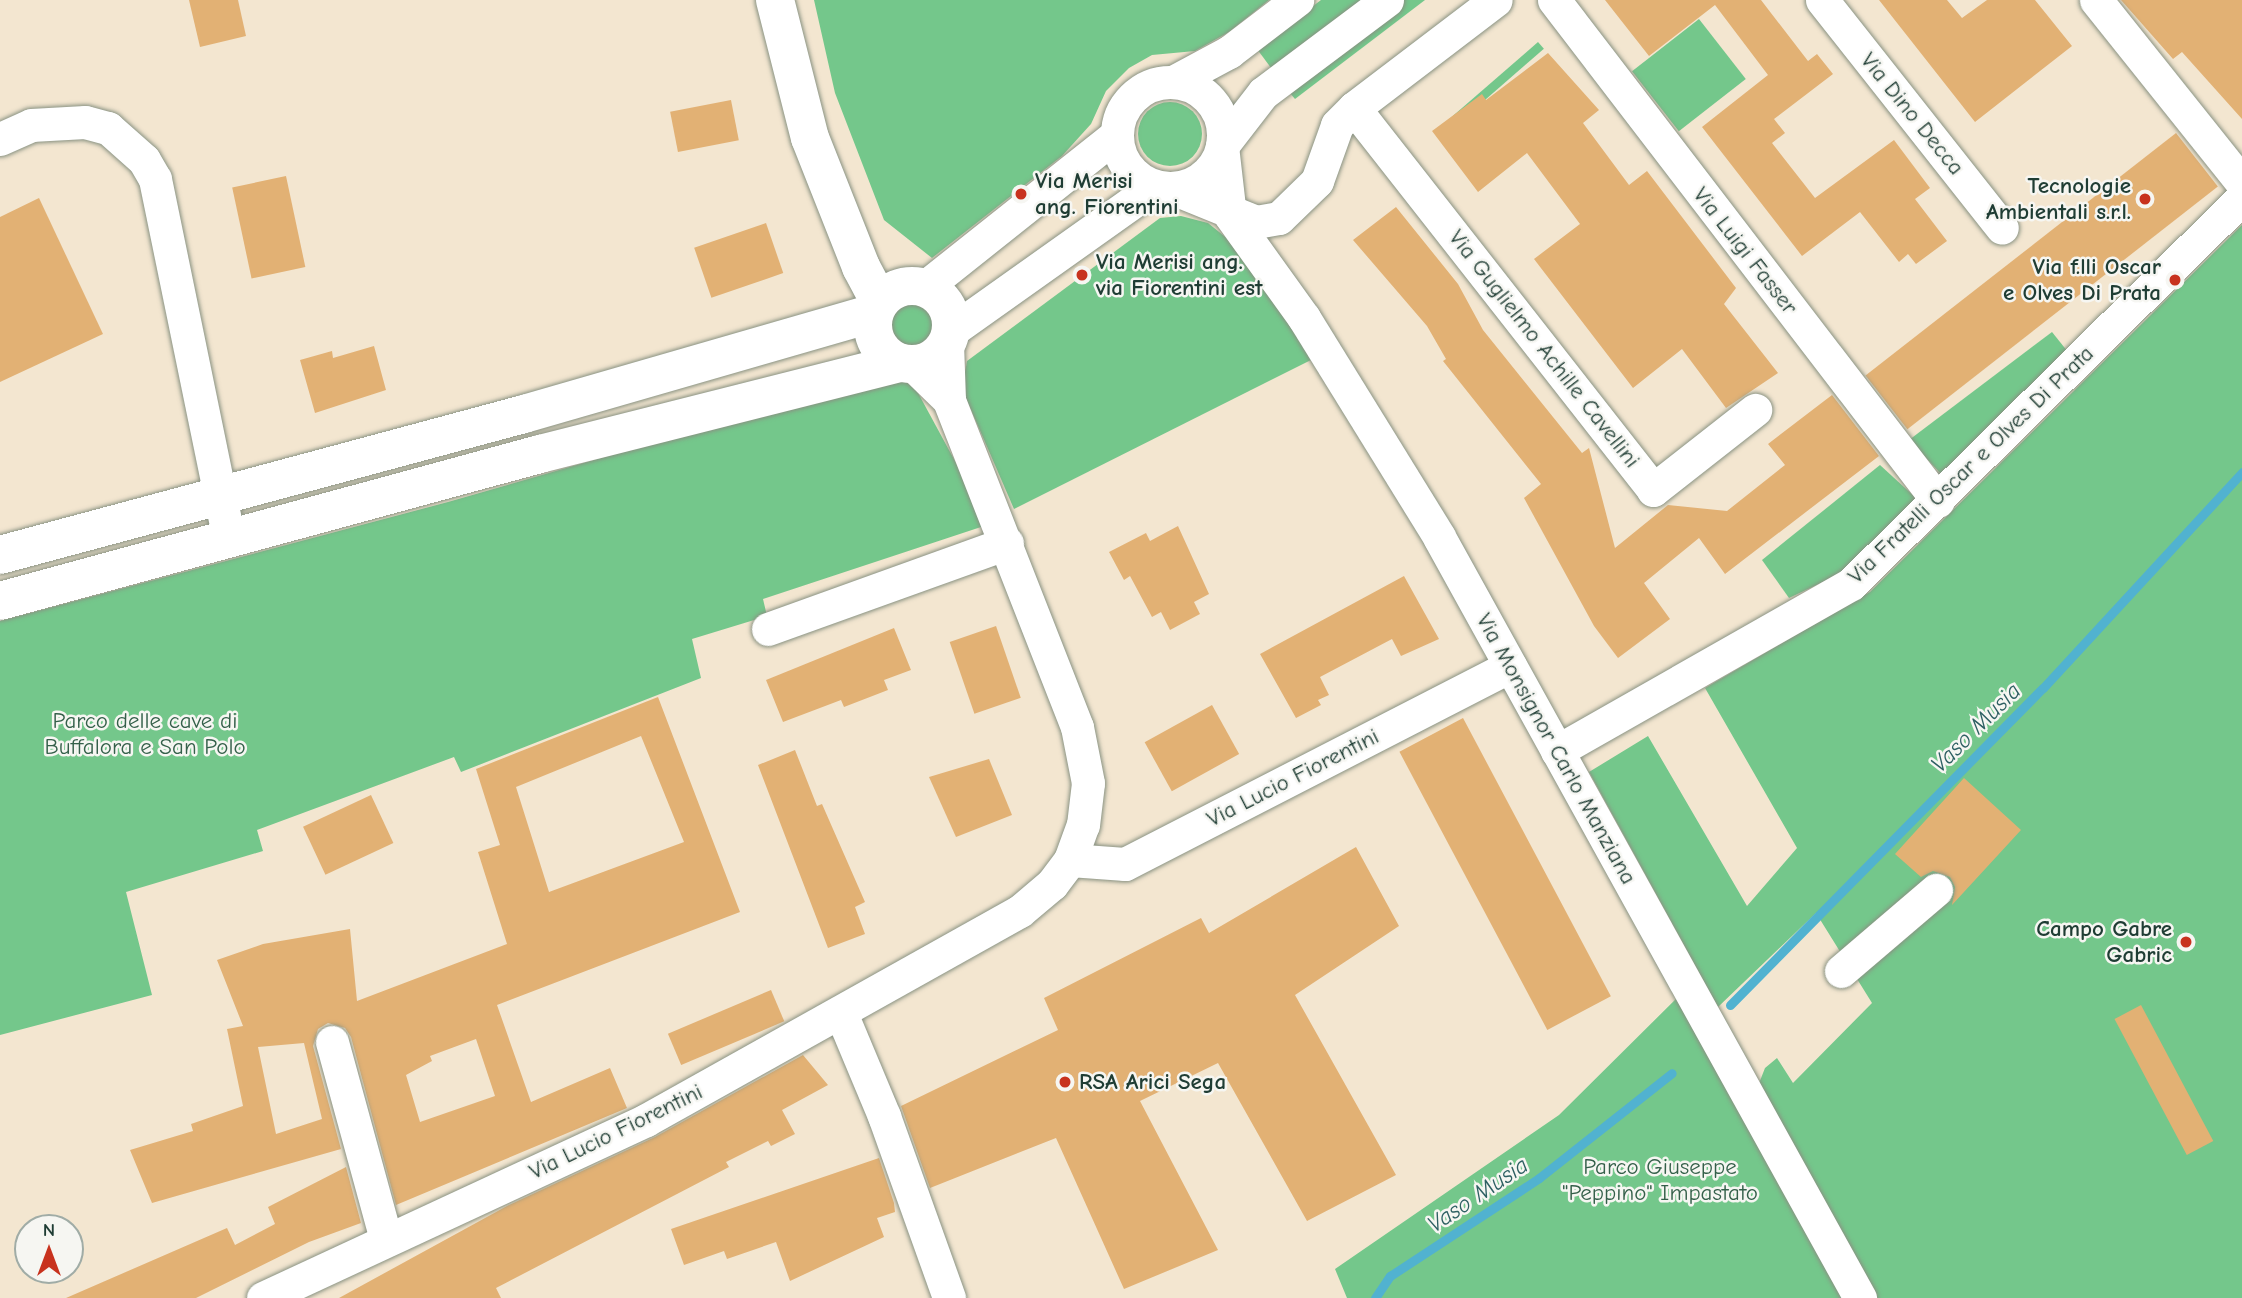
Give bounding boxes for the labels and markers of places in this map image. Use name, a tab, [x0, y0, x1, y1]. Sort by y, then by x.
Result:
place label: Via Merisi ang. Fiorentini	[1035, 167, 1179, 221]
place label: Tecnologie Ambientali s.r.l.	[1986, 172, 2131, 226]
marker: Via Merisi ang. Fiorentini	[1013, 186, 1029, 202]
marker: Tecnologie Ambientali s.r.l.	[2137, 191, 2153, 207]
place label: Via Merisi ang. via Fiorentini est	[1096, 248, 1262, 302]
place label: Via f.lli Oscar e Olves Di Prata	[2003, 253, 2161, 307]
marker: Via Merisi ang. via Fiorentini est	[1074, 267, 1090, 283]
marker: Via f.lli Oscar e Olves Di Prata	[2167, 272, 2183, 288]
place label: Campo Gabre Gabric	[2036, 915, 2172, 969]
marker: Campo Gabre Gabric	[2178, 934, 2194, 950]
place label: RSA Arici Sega	[1079, 1068, 1226, 1096]
marker: RSA Arici Sega	[1057, 1074, 1073, 1090]

